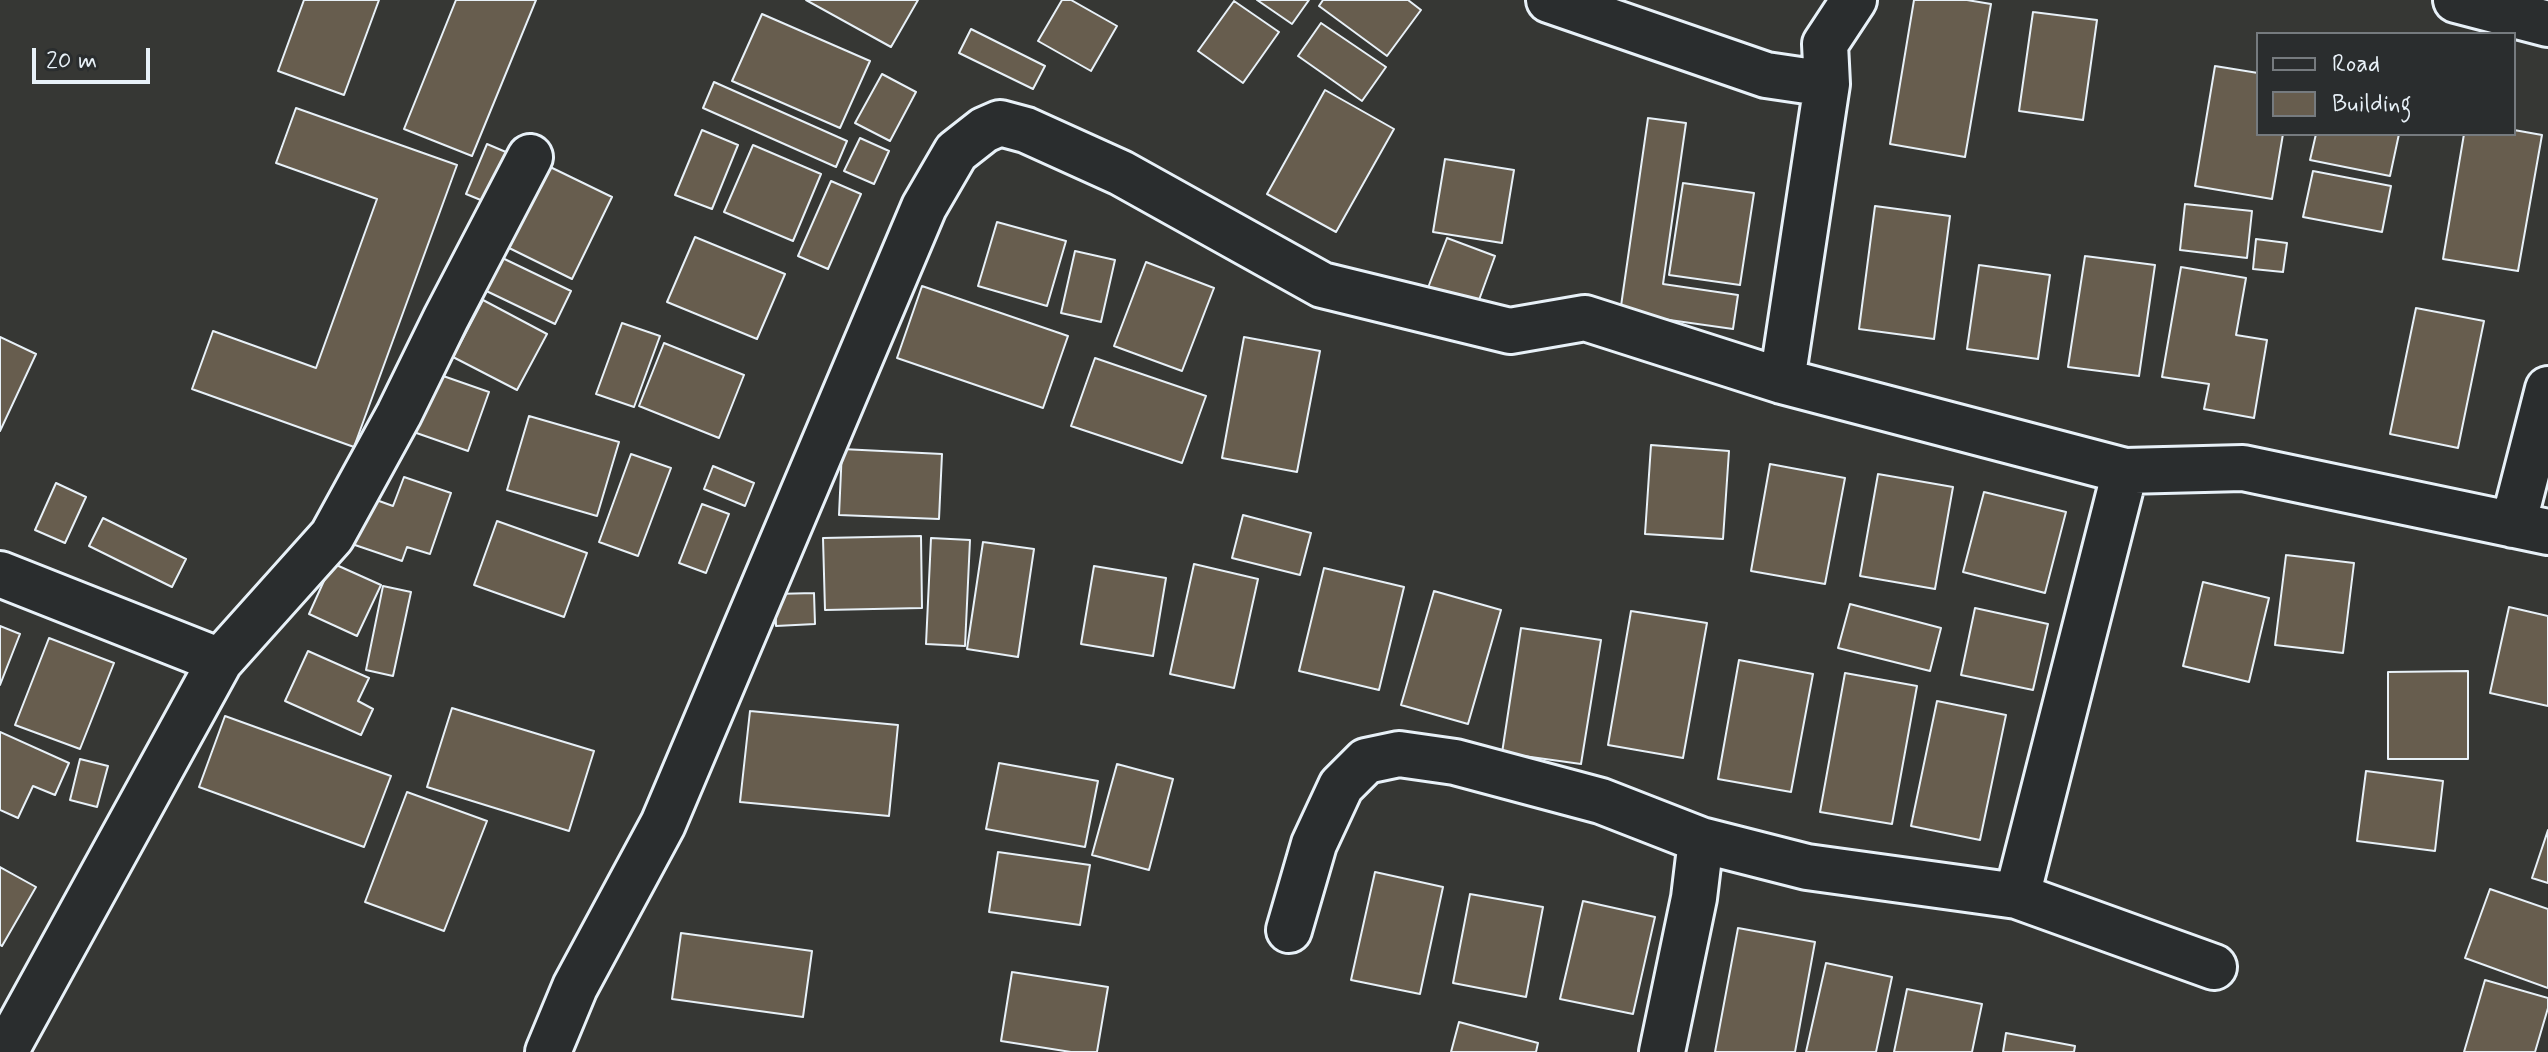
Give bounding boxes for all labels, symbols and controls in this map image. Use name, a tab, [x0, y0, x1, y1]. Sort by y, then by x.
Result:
scale bar	[36, 32, 154, 82]
legend	[2256, 32, 2516, 136]
text: 20 m	[46, 46, 97, 77]
text: Road	[2332, 49, 2380, 80]
text: Building	[2332, 89, 2412, 120]

